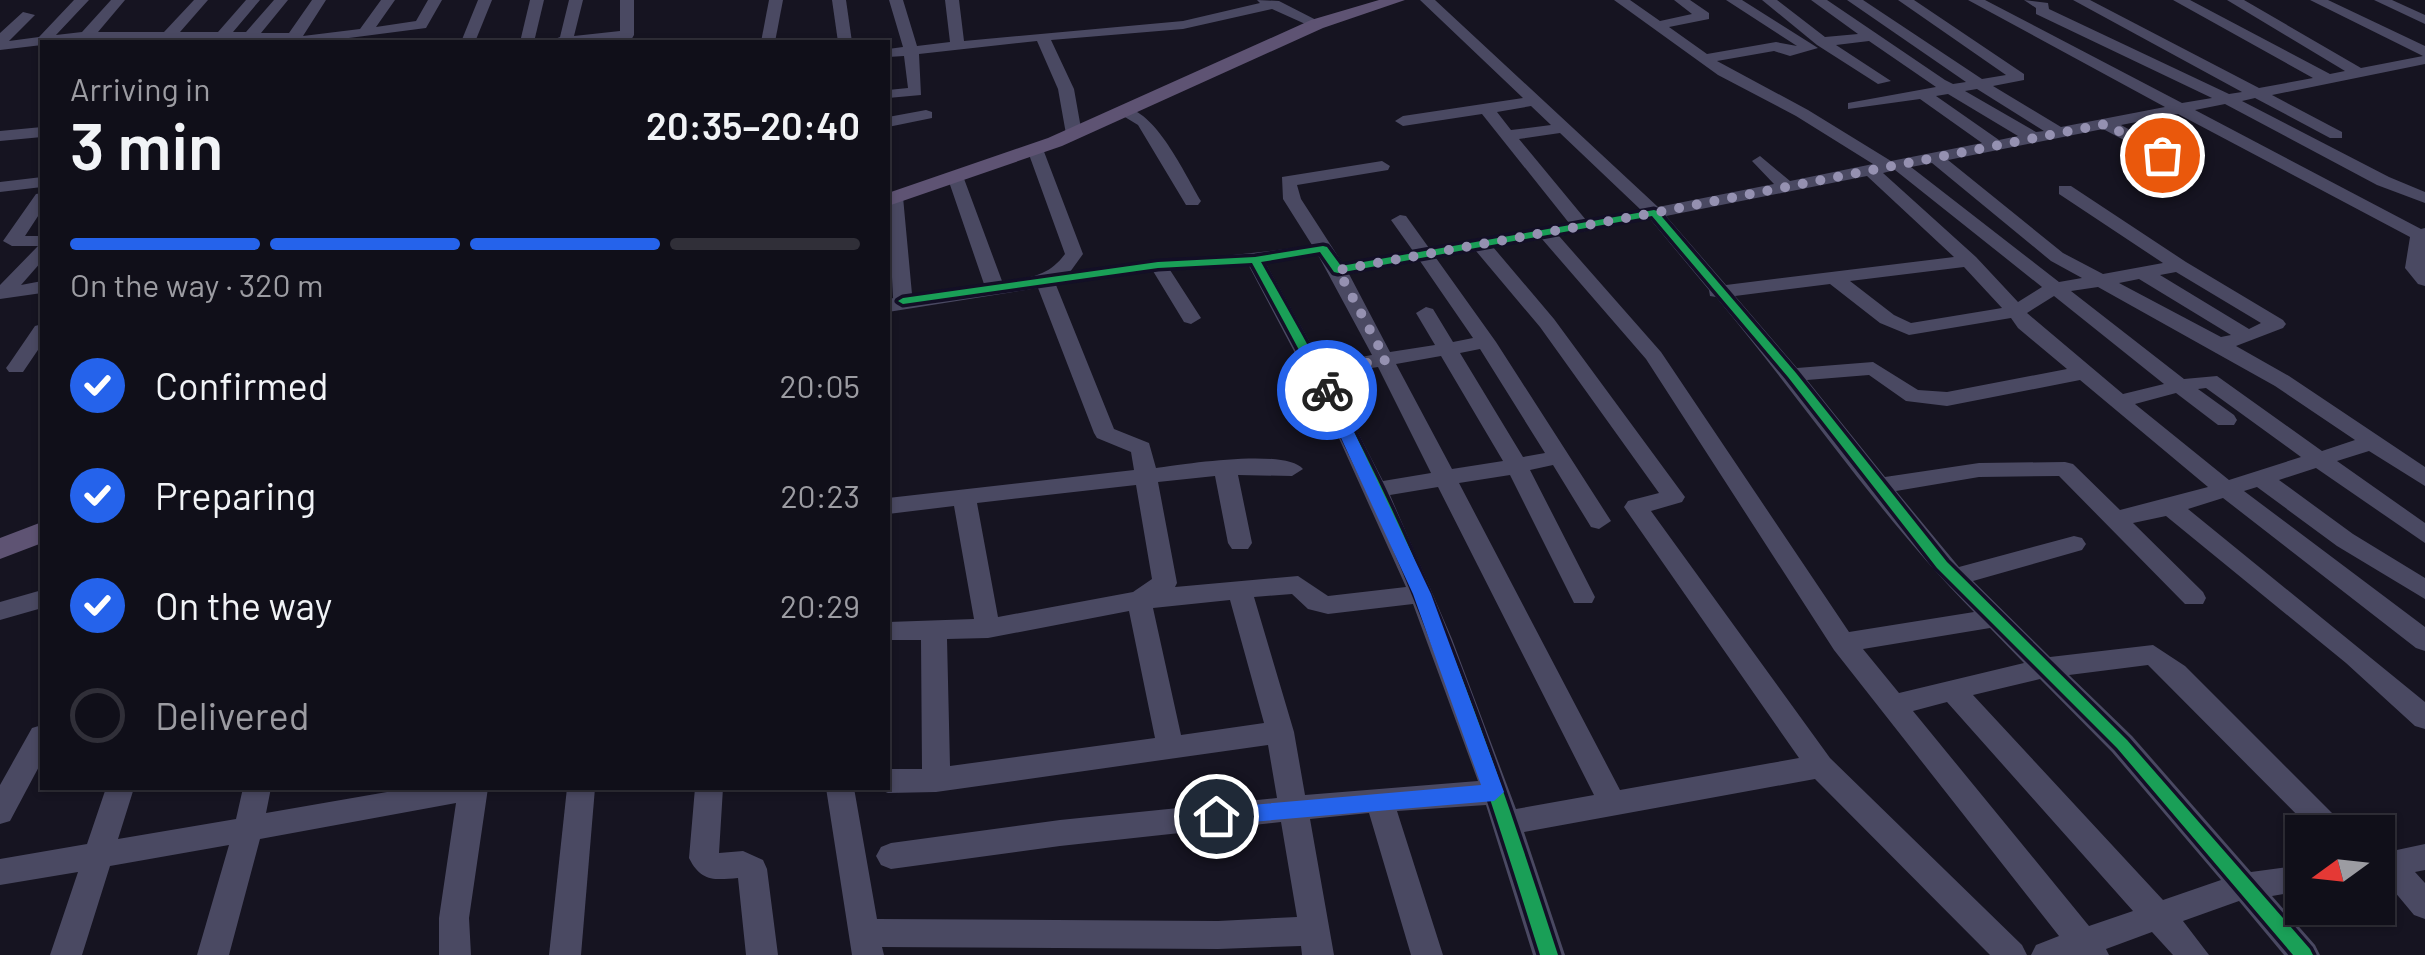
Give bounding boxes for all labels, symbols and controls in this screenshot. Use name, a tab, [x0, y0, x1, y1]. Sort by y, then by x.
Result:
text: Arriving in	[70, 69, 210, 107]
text: 20:35–20:40	[646, 102, 860, 148]
text: 3 min	[70, 105, 223, 183]
pin	[2120, 113, 2205, 198]
icon: bag	[2135, 128, 2190, 183]
text: On the way · 320 m	[70, 265, 323, 303]
courier	[1277, 340, 1377, 440]
icon: check	[70, 358, 125, 413]
text: Confirmed	[155, 362, 328, 408]
icon: bike	[1300, 363, 1355, 418]
text: 20:05	[779, 366, 860, 404]
icon: check	[70, 468, 125, 523]
text: Preparing	[155, 472, 316, 518]
text: 20:23	[780, 476, 860, 514]
icon: check	[70, 578, 125, 633]
text: On the way	[155, 582, 332, 628]
text: 20:29	[780, 586, 860, 624]
text: Delivered	[155, 692, 309, 738]
pin	[1174, 774, 1259, 859]
icon: home	[1189, 789, 1244, 844]
north arrow	[2285, 815, 2395, 925]
map controls	[2285, 815, 2395, 925]

